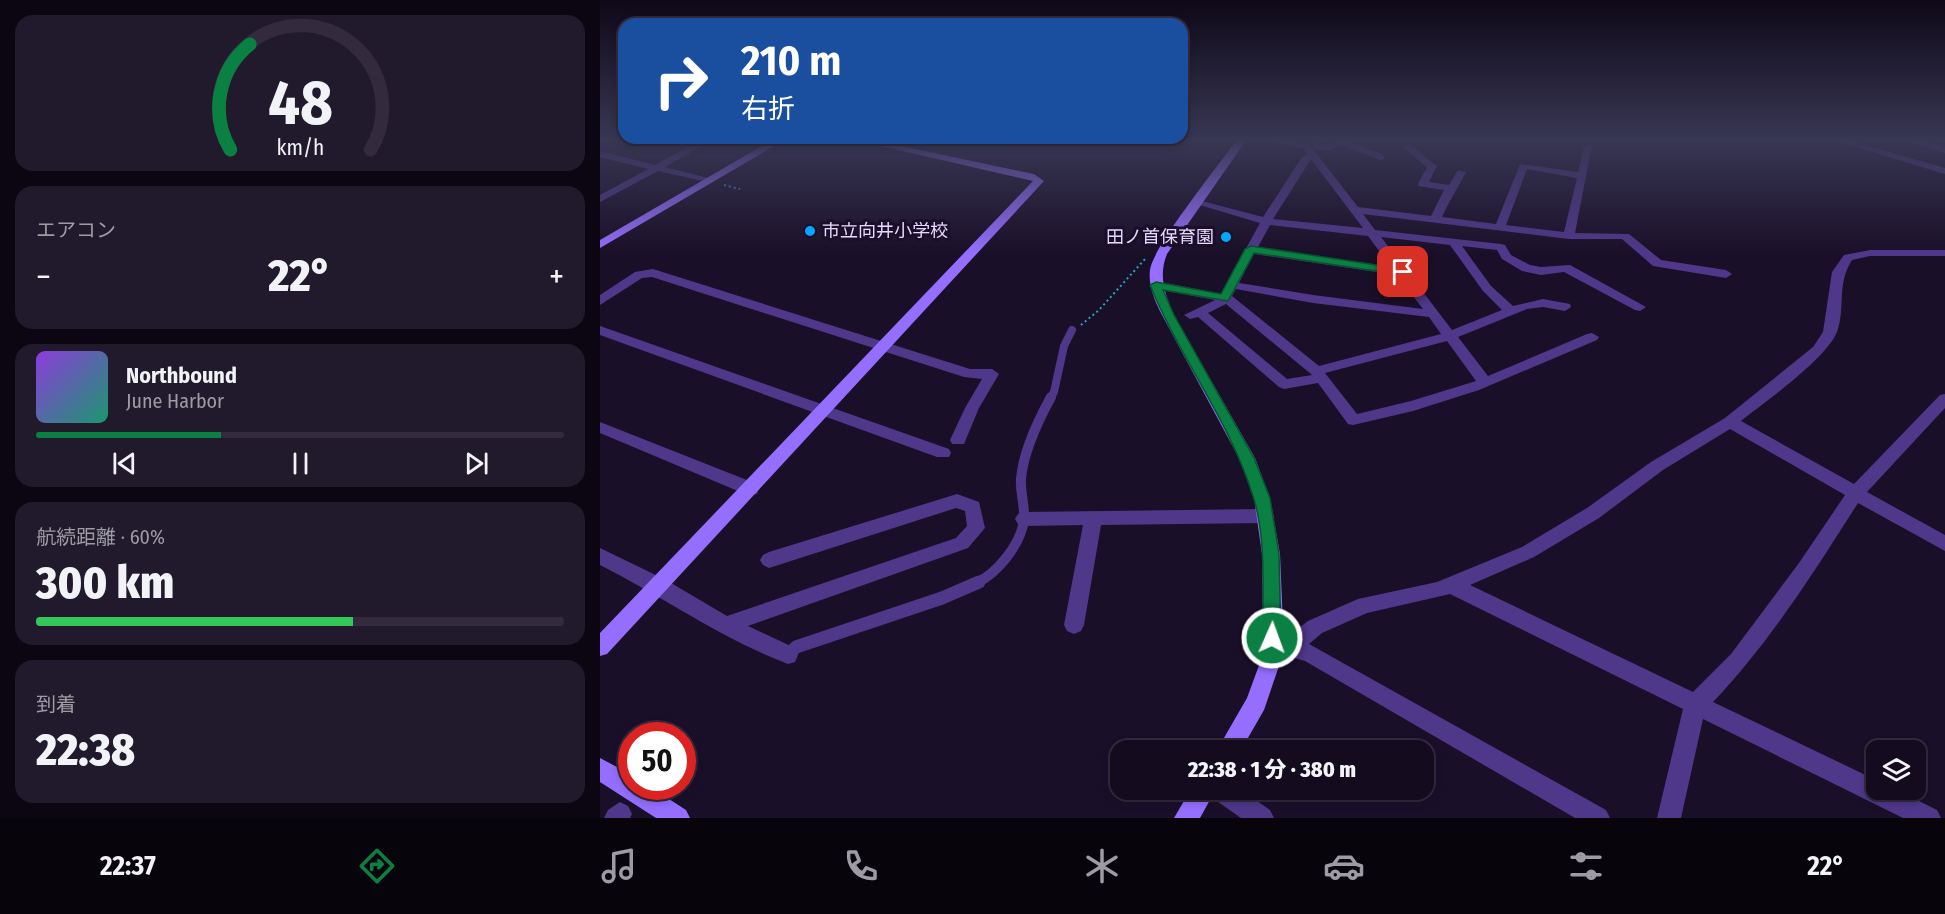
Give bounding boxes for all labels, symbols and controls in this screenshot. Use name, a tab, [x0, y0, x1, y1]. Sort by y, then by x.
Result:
text: 210 m	[741, 36, 841, 86]
icon: right	[642, 42, 720, 120]
text: 48	[267, 66, 333, 141]
text: 右折	[741, 93, 795, 125]
text: km/h	[276, 135, 324, 161]
text: エアコン	[36, 218, 116, 242]
place label: 市立向井小学校	[822, 220, 948, 242]
marker: 市立向井小学校	[803, 224, 817, 238]
place label: 田ノ首保育園	[1106, 226, 1214, 248]
marker: 田ノ首保育園	[1219, 230, 1233, 244]
pin	[1377, 246, 1428, 297]
text: 22°	[268, 249, 332, 303]
icon: arrive	[1386, 255, 1419, 288]
text: −	[36, 257, 51, 297]
text: +	[549, 257, 564, 297]
text: Northbound	[126, 362, 237, 389]
text: June Harbor	[126, 389, 224, 413]
icon: previous	[108, 447, 141, 480]
icon: pause	[284, 447, 317, 480]
icon: next	[460, 447, 493, 480]
text: 航続距離 · 60%	[36, 525, 165, 549]
text: 300 km	[36, 556, 174, 610]
position arrow	[1240, 606, 1304, 670]
text: 到着	[36, 692, 76, 716]
speed limit sign: 50	[618, 722, 696, 800]
text: 22:38	[36, 723, 135, 777]
map controls	[1866, 740, 1926, 800]
button: layers	[1866, 740, 1926, 800]
text: 22:38 · 1 分 · 380 m	[1188, 756, 1356, 783]
icon: directions	[356, 845, 398, 887]
icon: music	[598, 845, 640, 887]
icon: phone	[840, 845, 882, 887]
icon: climate	[1081, 845, 1123, 887]
icon: car	[1323, 845, 1365, 887]
icon: filters	[1565, 845, 1607, 887]
text: 22:37	[100, 850, 156, 882]
text: 22°	[1807, 850, 1845, 882]

